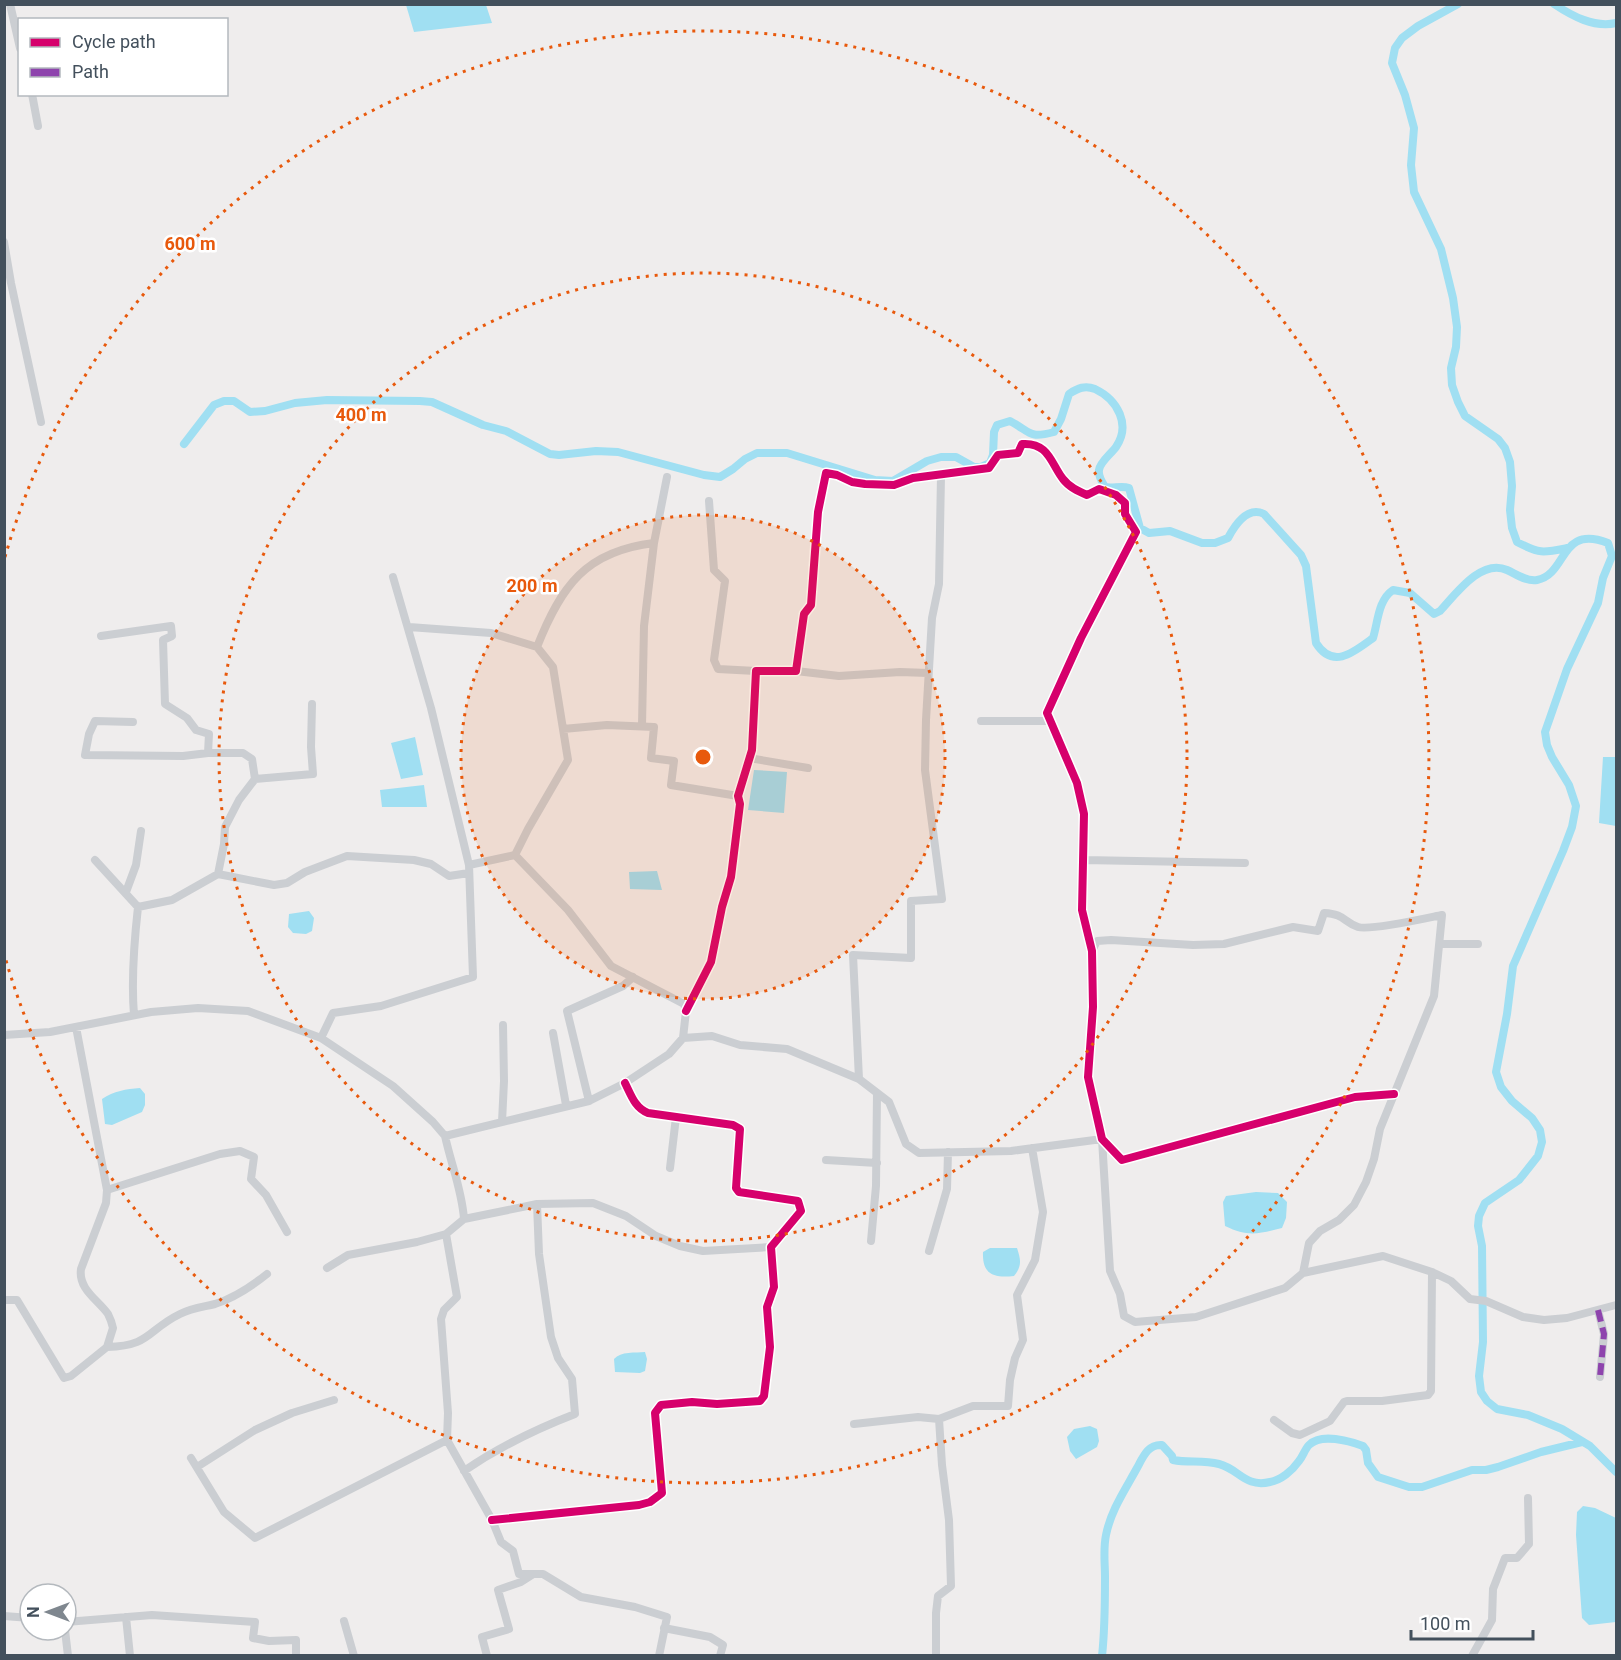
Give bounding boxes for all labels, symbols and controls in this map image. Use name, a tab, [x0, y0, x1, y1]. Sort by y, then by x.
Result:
legend	[18, 18, 228, 96]
text: Cycle path	[72, 31, 156, 52]
text: Path	[72, 61, 109, 82]
text: 600 m	[164, 233, 216, 254]
text: 400 m	[335, 404, 387, 425]
text: 200 m	[506, 575, 558, 596]
centre of rings	[693, 747, 713, 767]
north arrow	[18, 1582, 78, 1642]
scale bar	[1411, 1603, 1532, 1641]
text: N	[24, 1606, 43, 1618]
text: 100 m	[1420, 1613, 1471, 1634]

